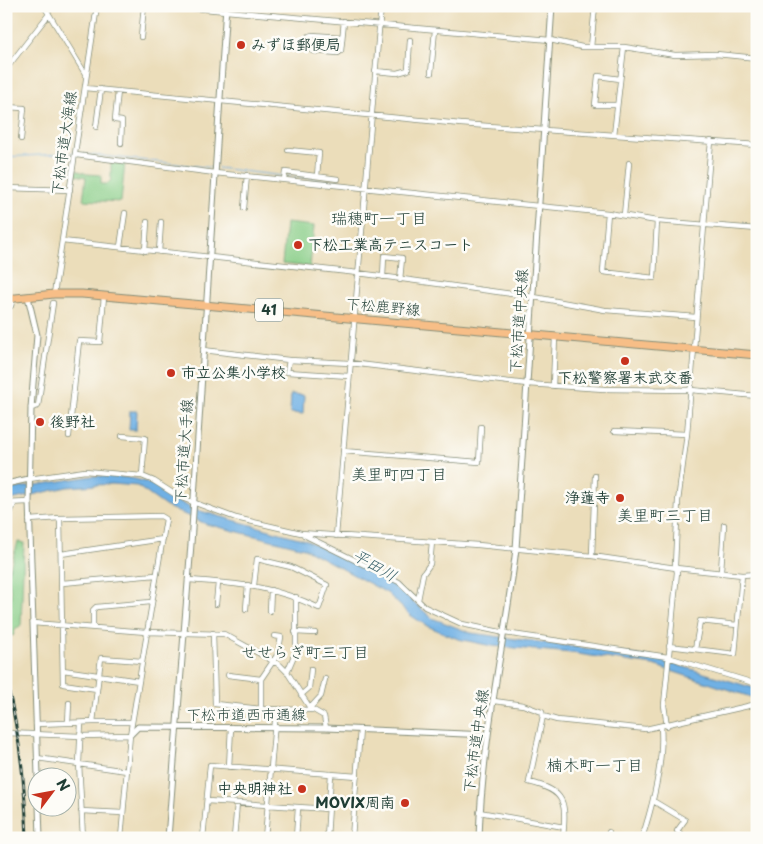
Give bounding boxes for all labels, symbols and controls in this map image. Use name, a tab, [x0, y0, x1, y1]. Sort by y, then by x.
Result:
place label: みずほ郵便局	[251, 32, 341, 55]
marker: みずほ郵便局	[235, 39, 247, 51]
street label: 下松市道大海線	[44, 89, 81, 196]
district label: 瑞穂町一丁目	[331, 205, 427, 229]
place label: 下松工業高テニスコート	[308, 232, 473, 255]
marker: 下松工業高テニスコート	[292, 239, 304, 251]
street label: 下松市道中央線	[502, 268, 533, 374]
street label: 下松鹿野線	[345, 291, 421, 320]
road number: 41	[255, 298, 283, 322]
marker: 下松警察署末武交番	[619, 355, 631, 367]
place label: 市立公集小学校	[181, 360, 286, 383]
place label: 下松警察署末武交番	[557, 365, 693, 388]
marker: 市立公集小学校	[165, 367, 177, 379]
street label: 下松市道大手線	[167, 398, 198, 504]
place label: 後野社	[50, 409, 95, 432]
marker: 後野社	[34, 416, 46, 428]
district label: 美里町四丁目	[351, 461, 447, 485]
place label: 浄蓮寺	[565, 485, 610, 508]
marker: 浄蓮寺	[614, 492, 626, 504]
district label: 美里町三丁目	[617, 502, 713, 526]
water label: 平田川	[349, 542, 402, 587]
district label: せせらぎ町三丁目	[241, 639, 369, 663]
street label: 下松市道中央線	[456, 687, 493, 794]
street label: 下松市道西市通線	[186, 702, 306, 725]
district label: 楠木町一丁目	[547, 752, 643, 776]
north arrow	[28, 766, 78, 816]
text: N	[52, 775, 75, 795]
place label: 中央明神社	[217, 776, 292, 799]
marker: 中央明神社	[296, 783, 308, 795]
place label: MOVIX周南	[315, 790, 395, 813]
marker: MOVIX周南	[399, 797, 411, 809]

